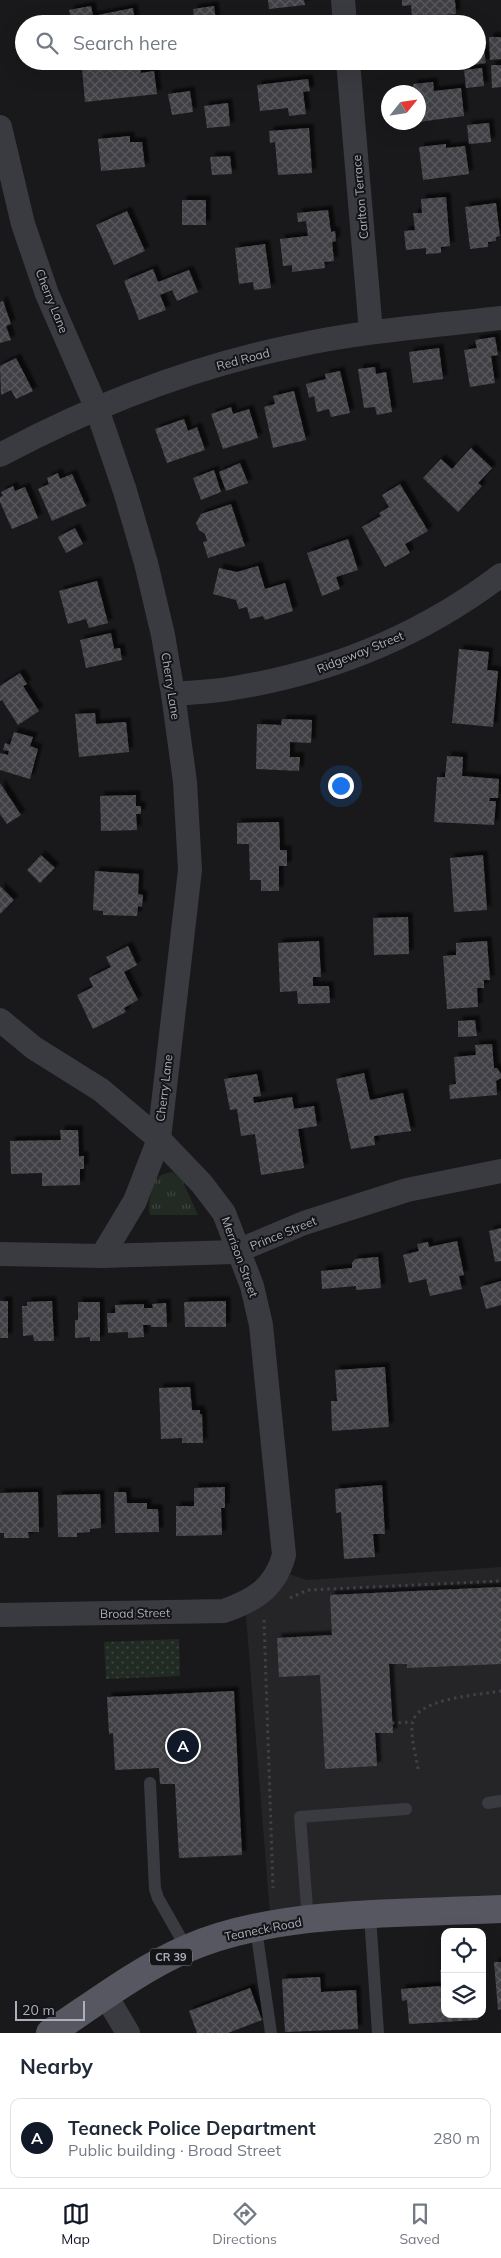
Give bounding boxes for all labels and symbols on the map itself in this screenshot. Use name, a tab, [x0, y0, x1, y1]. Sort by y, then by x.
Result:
north arrow	[381, 85, 426, 130]
street label: Carlton Terrace	[349, 154, 371, 240]
street label: Cherry Lane	[32, 267, 72, 335]
street label: Red Road	[215, 345, 271, 373]
street label: Ridgeway Street	[314, 628, 406, 676]
street label: Cherry Lane	[158, 651, 184, 721]
your location	[328, 773, 354, 799]
street label: Cherry Lane	[152, 1054, 176, 1122]
street label: Prince Street	[247, 1213, 319, 1253]
street label: Merrison Street	[218, 1215, 262, 1299]
street label: Broad Street	[100, 1605, 170, 1621]
pin: A	[167, 1727, 199, 1765]
street label: Teaneck Road	[223, 1914, 303, 1944]
road number: CR 39	[150, 1948, 192, 1965]
scale bar	[15, 1998, 85, 2021]

